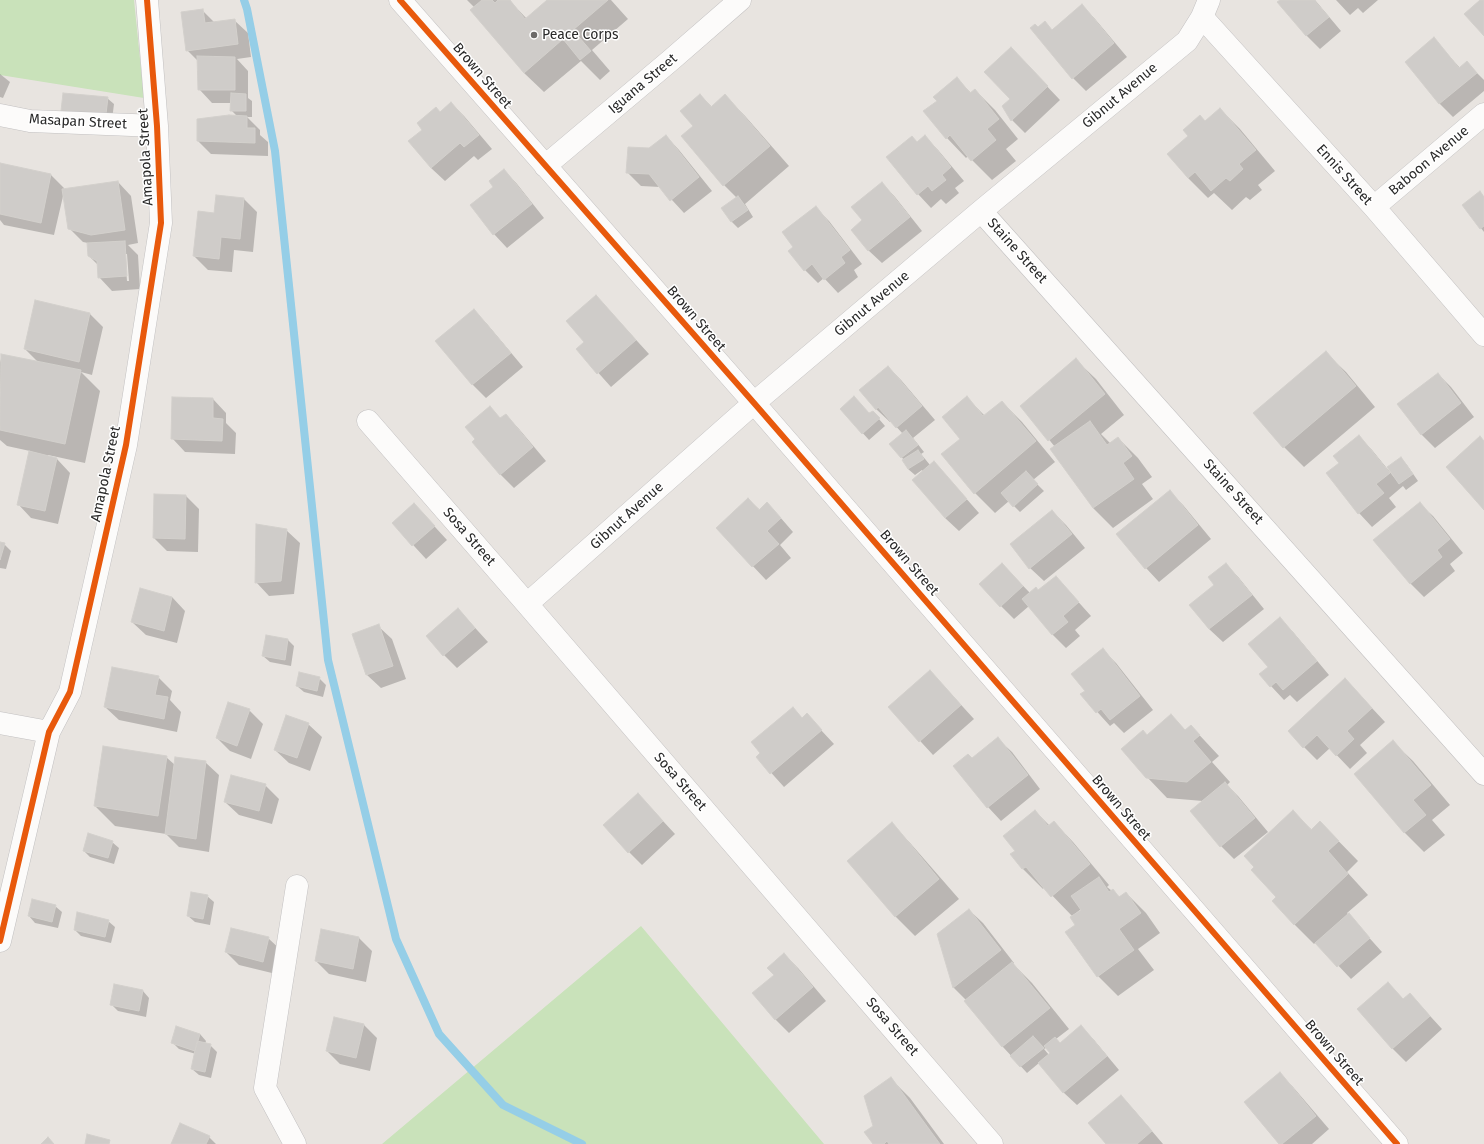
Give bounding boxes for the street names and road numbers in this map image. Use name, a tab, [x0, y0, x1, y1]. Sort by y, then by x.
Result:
street label: Brown Street	[449, 40, 515, 112]
street label: Iguana Street	[605, 50, 681, 118]
street label: Gibnut Avenue	[1079, 60, 1161, 132]
street label: Amapola Street	[135, 108, 157, 206]
street label: Masapan Street	[29, 111, 127, 133]
street label: Baboon Avenue	[1386, 123, 1472, 199]
street label: Ennis Street	[1312, 141, 1376, 209]
street label: Staine Street	[983, 215, 1051, 287]
street label: Gibnut Avenue	[831, 268, 913, 340]
street label: Brown Street	[663, 283, 729, 355]
street label: Amapola Street	[88, 425, 124, 523]
street label: Staine Street	[1199, 456, 1267, 528]
street label: Gibnut Avenue	[587, 479, 667, 553]
street label: Sosa Street	[439, 505, 499, 569]
street label: Brown Street	[876, 527, 942, 599]
street label: Sosa Street	[650, 750, 710, 814]
street label: Brown Street	[1088, 772, 1154, 844]
street label: Sosa Street	[862, 995, 922, 1059]
street label: Brown Street	[1301, 1017, 1367, 1089]

